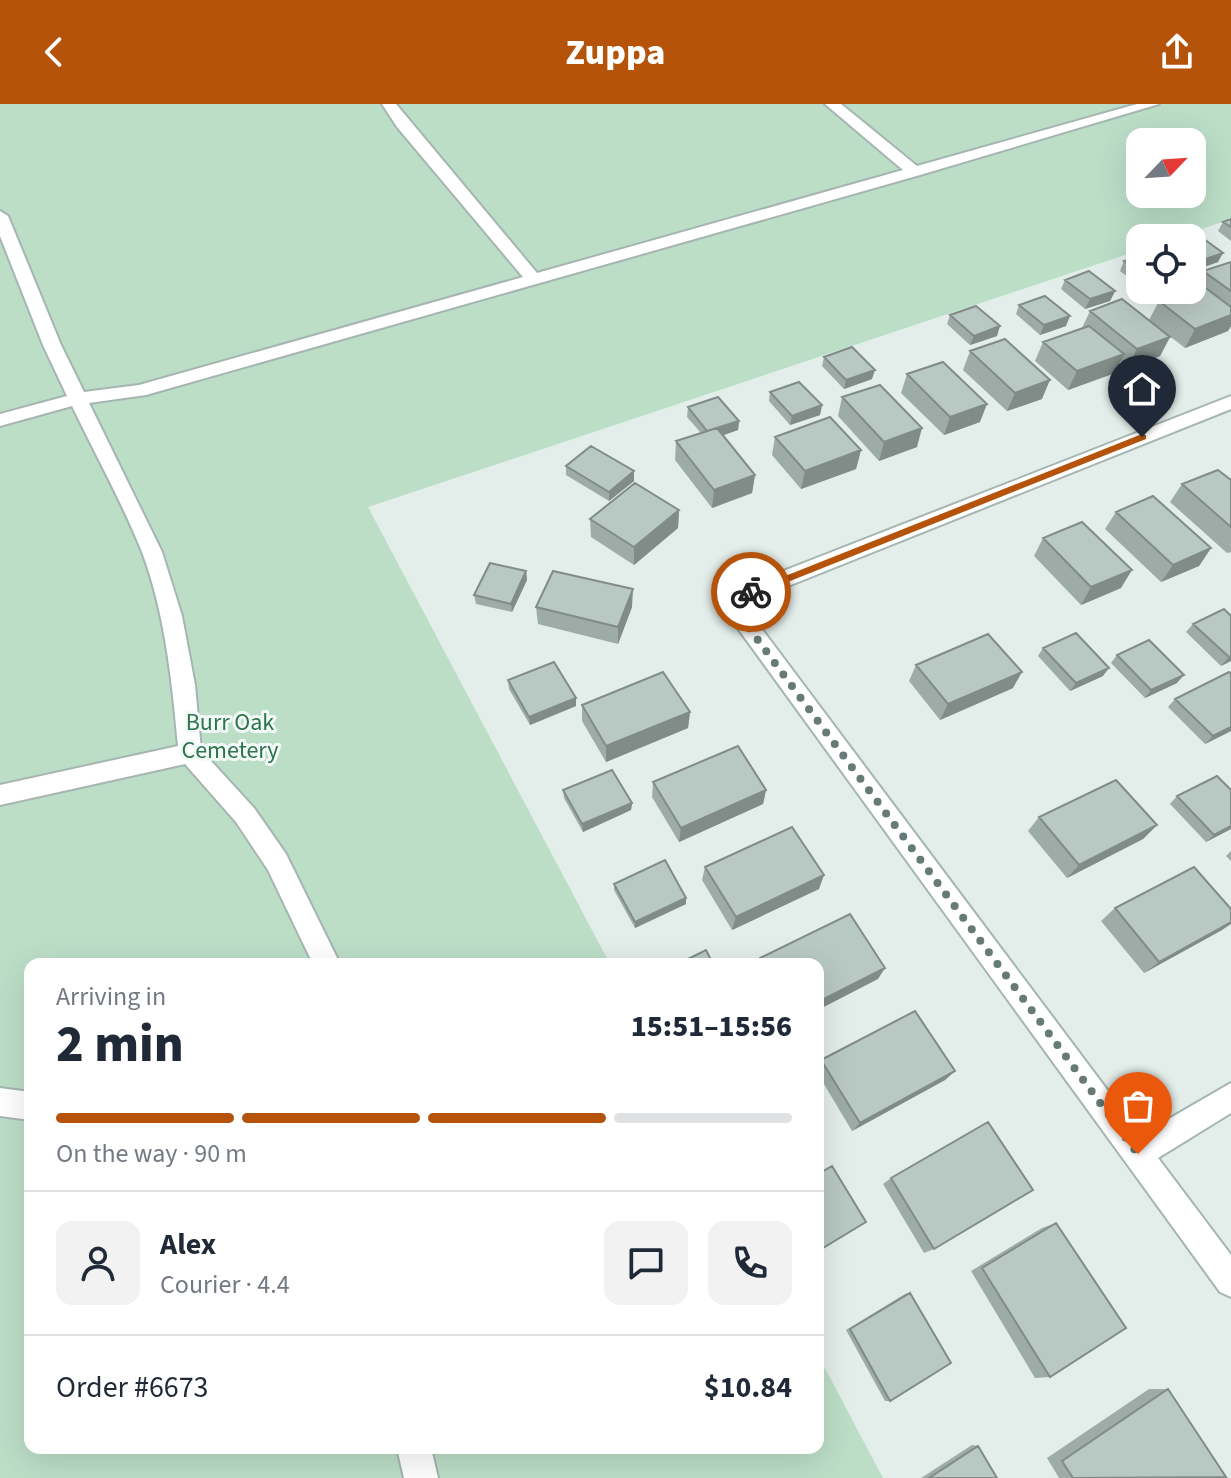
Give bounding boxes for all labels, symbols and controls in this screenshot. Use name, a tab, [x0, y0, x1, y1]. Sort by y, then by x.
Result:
text: Zuppa	[566, 27, 665, 78]
icon: back	[32, 30, 76, 74]
icon: share	[1155, 30, 1199, 74]
north arrow	[1126, 128, 1206, 208]
map controls	[1126, 128, 1206, 304]
button: locate	[1126, 224, 1206, 304]
pin	[1108, 355, 1176, 437]
icon: home	[1120, 367, 1164, 411]
courier	[711, 552, 791, 632]
icon: bike	[729, 570, 773, 614]
park label: Burr Oak Cemetery	[182, 705, 279, 768]
text: Arriving in	[56, 978, 166, 1015]
text: 15:51–15:56	[631, 1005, 792, 1048]
text: 2 min	[56, 1008, 184, 1082]
pin	[1104, 1072, 1172, 1154]
icon: bag	[1116, 1084, 1160, 1128]
text: On the way · 90 m	[56, 1135, 247, 1172]
button: person	[56, 1221, 140, 1305]
button: chat	[604, 1221, 688, 1305]
button: phone	[708, 1221, 792, 1305]
text: Alex	[160, 1223, 216, 1266]
text: Courier · 4.4	[160, 1266, 290, 1303]
text: Order #6673	[56, 1366, 209, 1409]
text: $10.84	[704, 1366, 792, 1409]

